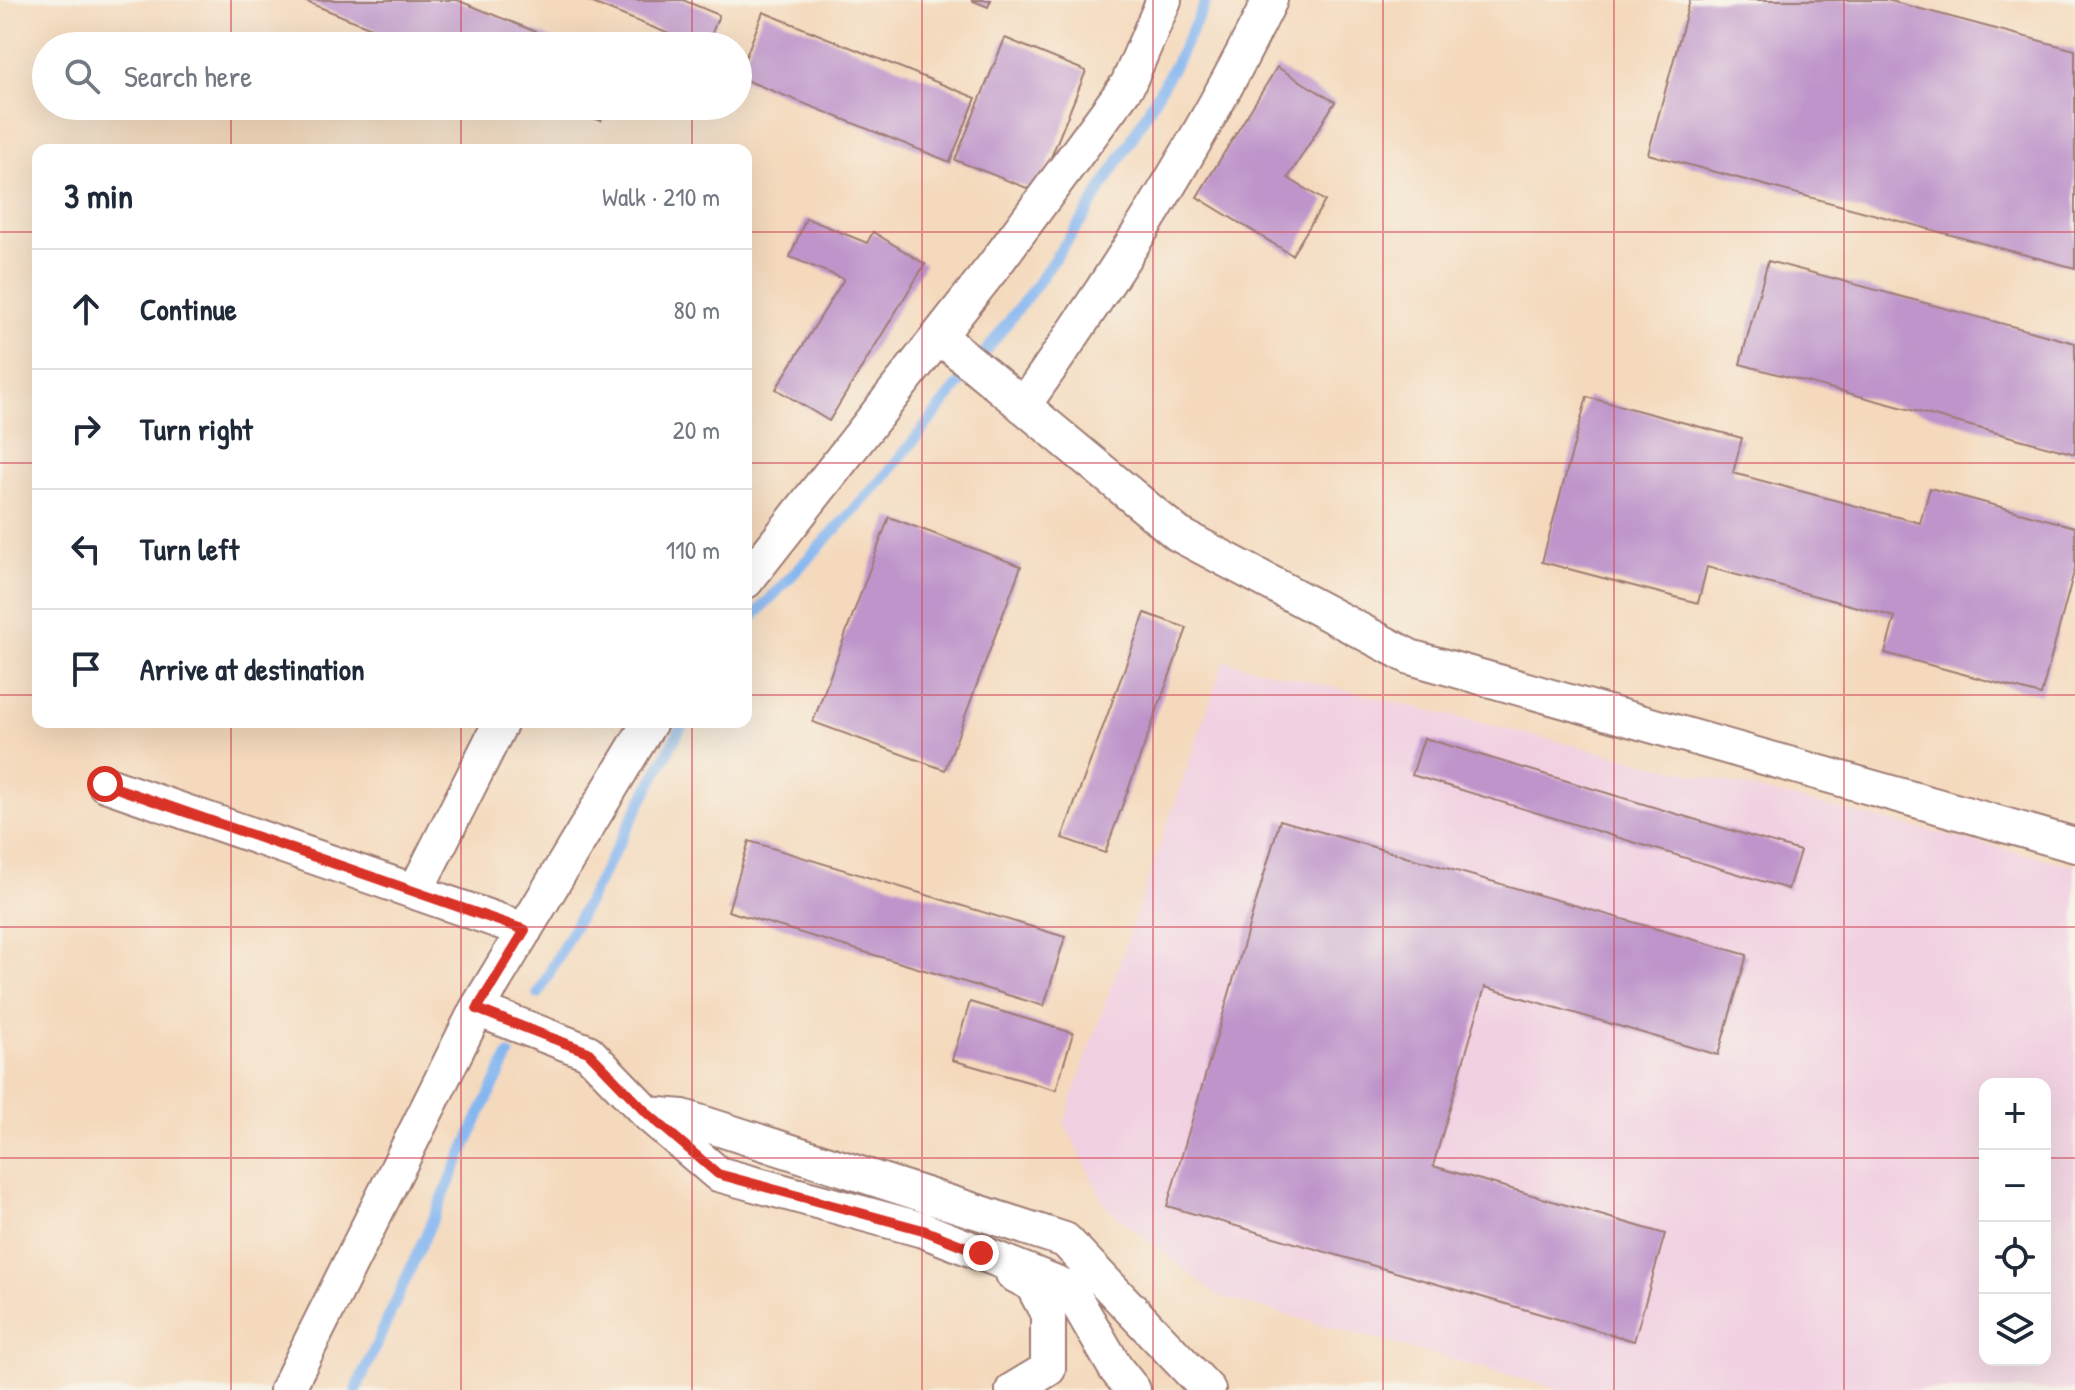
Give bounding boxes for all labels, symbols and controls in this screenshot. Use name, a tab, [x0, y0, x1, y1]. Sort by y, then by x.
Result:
search box	[32, 32, 752, 120]
icon: search	[60, 54, 104, 98]
text: Search here	[124, 56, 252, 96]
text: 3 min	[64, 173, 133, 219]
text: Walk · 210 m	[602, 179, 720, 214]
icon: ahead	[64, 287, 108, 331]
text: Continue	[140, 289, 237, 329]
text: 80 m	[673, 292, 720, 327]
icon: right	[64, 407, 108, 451]
text: Turn right	[140, 409, 253, 449]
text: 20 m	[673, 412, 720, 447]
icon: left	[64, 527, 108, 571]
text: Turn left	[140, 529, 239, 569]
text: 110 m	[666, 532, 720, 567]
icon: arrive	[64, 647, 108, 691]
text: Arrive at destination	[140, 649, 365, 689]
route start	[87, 766, 123, 802]
map controls	[1979, 1078, 2051, 1366]
button: +	[1979, 1078, 2051, 1150]
button: −	[1979, 1150, 2051, 1222]
button: locate	[1979, 1222, 2051, 1294]
route end	[963, 1235, 999, 1271]
button: layers	[1979, 1294, 2051, 1366]

